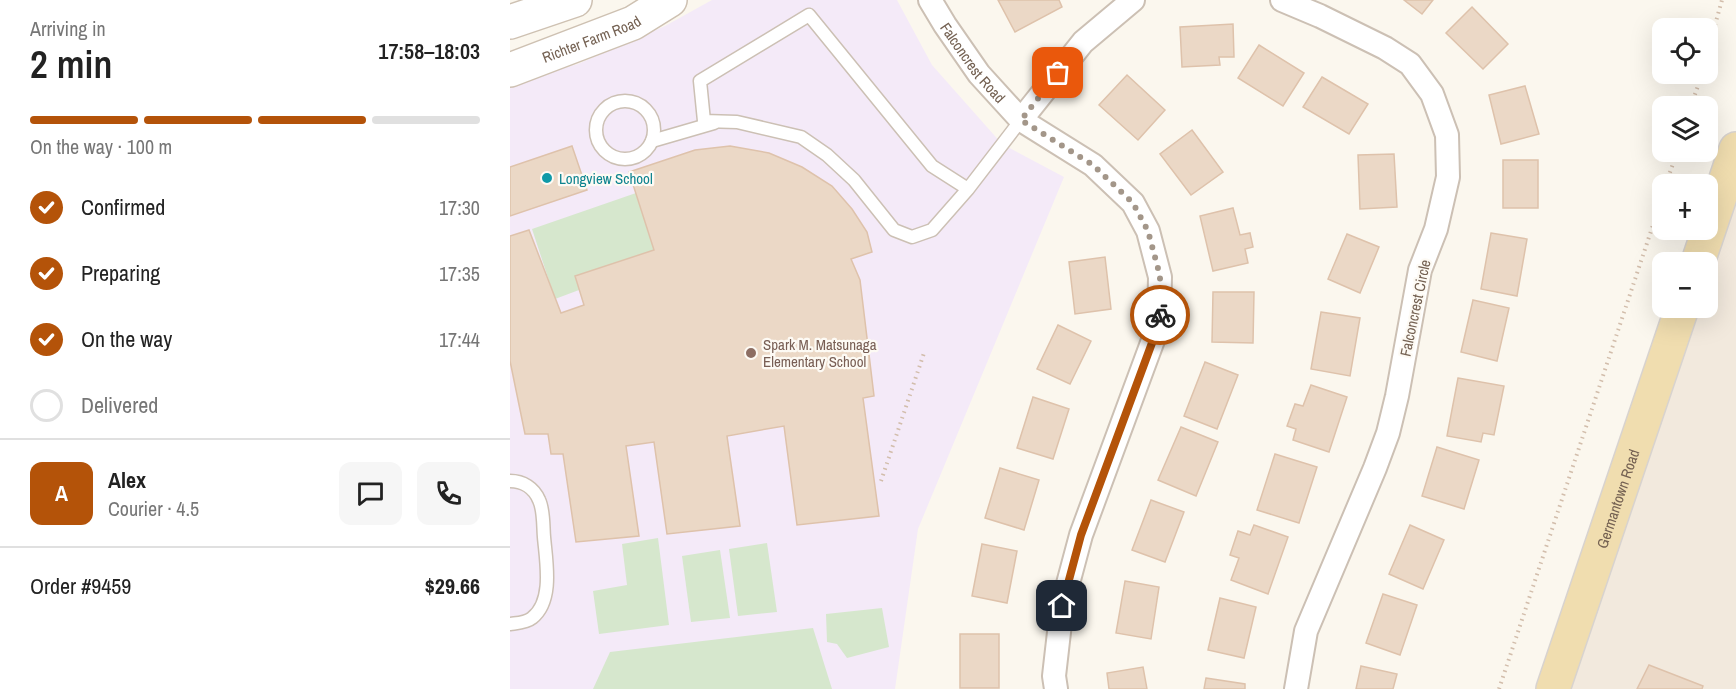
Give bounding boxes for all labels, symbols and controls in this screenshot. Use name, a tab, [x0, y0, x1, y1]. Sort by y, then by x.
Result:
street label: Richter Farm Road	[539, 10, 645, 67]
text: Arriving in	[30, 15, 106, 42]
street label: Falconcrest Road	[936, 18, 1010, 107]
map controls	[1652, 18, 1718, 318]
button: locate	[1652, 18, 1718, 84]
text: 17:58–18:03	[378, 36, 480, 66]
text: 2 min	[30, 38, 112, 90]
pin	[1032, 47, 1083, 98]
icon: bag	[1041, 56, 1074, 89]
button: layers	[1652, 96, 1718, 162]
text: On the way · 100 m	[30, 133, 172, 160]
place label: Longview School	[559, 168, 653, 189]
marker: Longview School	[540, 171, 554, 185]
button: +	[1652, 174, 1718, 240]
icon: check	[30, 191, 63, 224]
text: Confirmed	[81, 192, 165, 222]
text: 17:30	[439, 194, 480, 221]
button: −	[1652, 252, 1718, 318]
icon: check	[30, 257, 63, 290]
street label: Falconcrest Circle	[1394, 257, 1436, 358]
text: Preparing	[81, 258, 160, 288]
text: 17:35	[439, 260, 480, 287]
courier	[1130, 285, 1190, 345]
icon: bike	[1144, 299, 1177, 332]
icon: check	[30, 323, 63, 356]
text: On the way	[81, 324, 172, 354]
text: 17:44	[439, 326, 480, 353]
place label: Spark M. Matsunaga Elementary School	[763, 334, 877, 372]
marker: Spark M. Matsunaga Elementary School	[744, 346, 758, 360]
text: Delivered	[81, 390, 158, 420]
street label: Germantown Road	[1591, 446, 1644, 551]
button: chat	[339, 462, 402, 525]
button: phone	[417, 462, 480, 525]
text: Alex	[108, 465, 146, 495]
text: A	[55, 478, 68, 508]
text: Courier · 4.5	[108, 495, 199, 522]
text: Order #9459	[30, 571, 131, 601]
text: $29.66	[425, 571, 480, 601]
pin	[1036, 580, 1087, 631]
icon: home	[1045, 589, 1078, 622]

